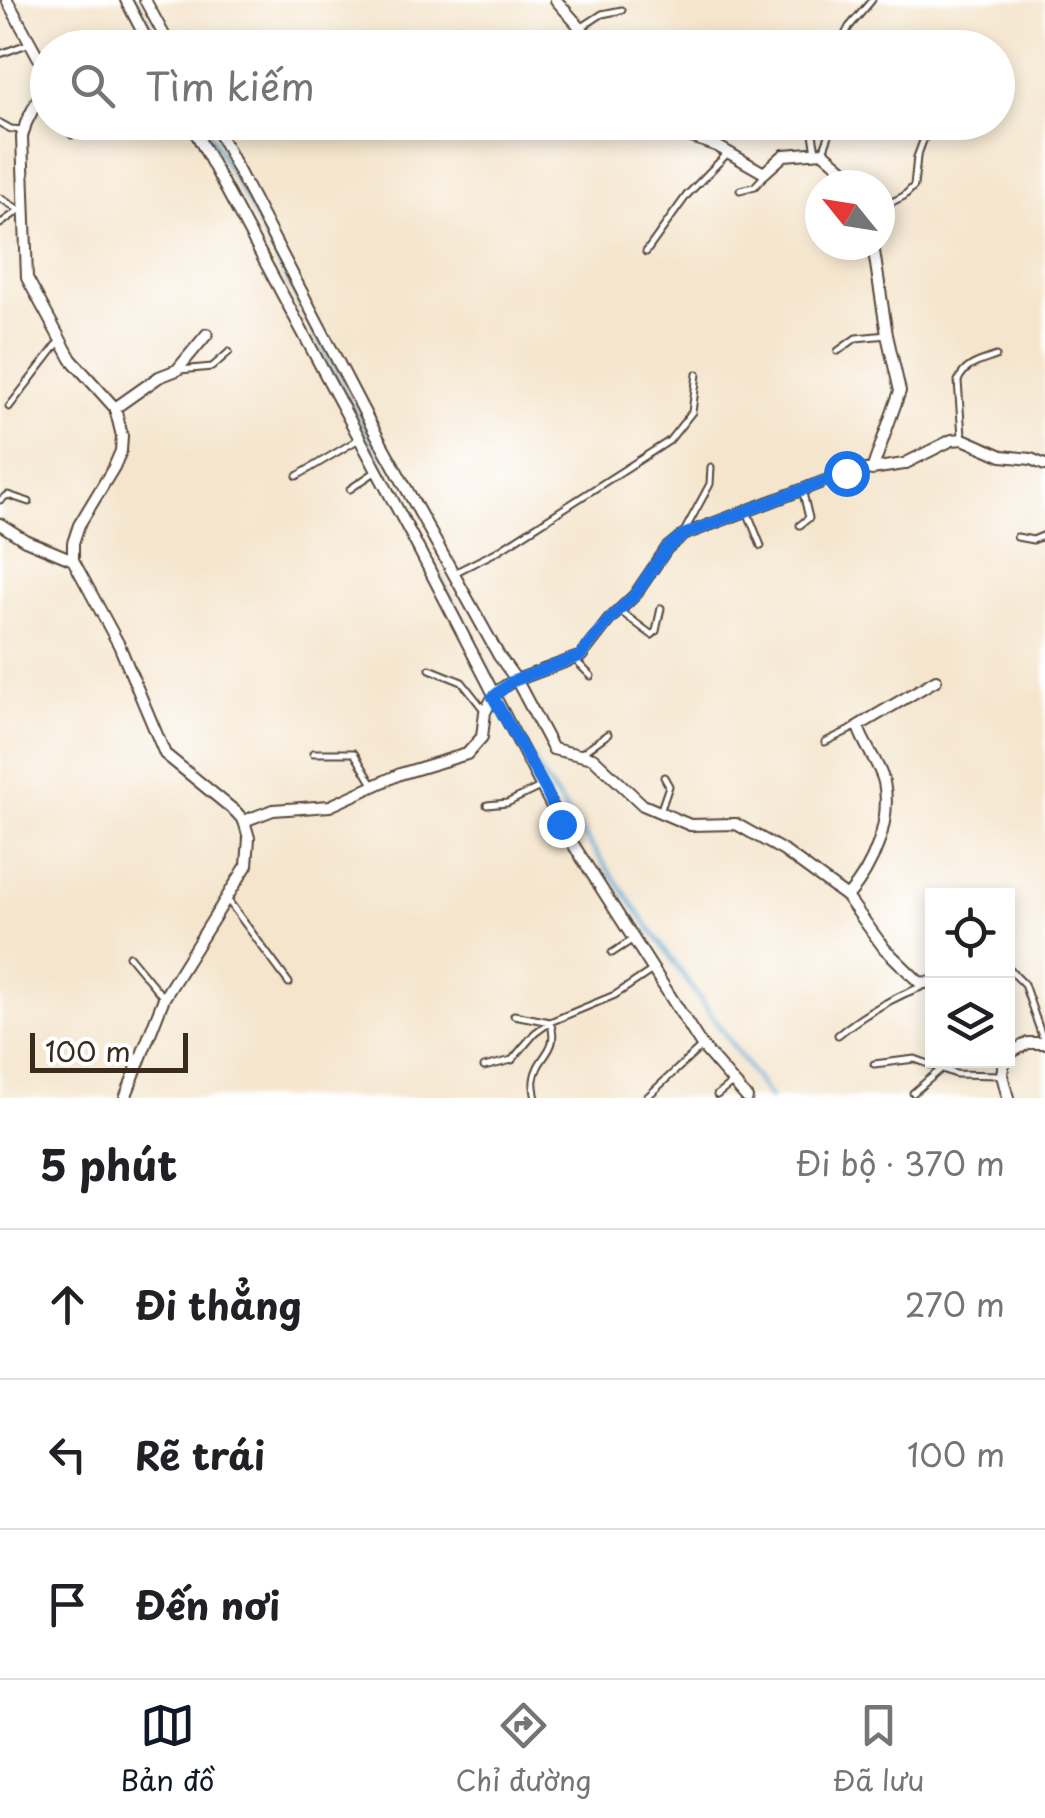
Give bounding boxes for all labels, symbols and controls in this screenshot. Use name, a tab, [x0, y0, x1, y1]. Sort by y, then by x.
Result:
search box	[30, 30, 1015, 140]
text: Tìm kiếm	[145, 57, 315, 114]
icon: search	[65, 58, 120, 113]
north arrow	[805, 170, 895, 260]
route start	[824, 451, 870, 497]
route end	[539, 802, 585, 848]
map controls	[925, 888, 1015, 1068]
button: locate	[925, 888, 1015, 978]
button: layers	[925, 978, 1015, 1068]
scale bar	[30, 1028, 188, 1072]
text: 100 m	[45, 1029, 131, 1072]
text: 5 phút	[40, 1132, 178, 1195]
text: Đi bộ · 370 m	[796, 1139, 1005, 1187]
text: Đi thẳng	[135, 1276, 302, 1333]
icon: ahead	[40, 1277, 95, 1332]
text: 270 m	[905, 1280, 1005, 1328]
text: Rẽ trái	[135, 1426, 265, 1483]
icon: left	[40, 1427, 95, 1482]
text: 100 m	[907, 1430, 1005, 1478]
text: Đến nơi	[135, 1576, 280, 1633]
icon: arrive	[40, 1577, 95, 1632]
tab: Bản đồ	[121, 1698, 214, 1801]
tab: Chỉ đường	[456, 1698, 592, 1801]
tab: Đã lưu	[833, 1698, 924, 1801]

